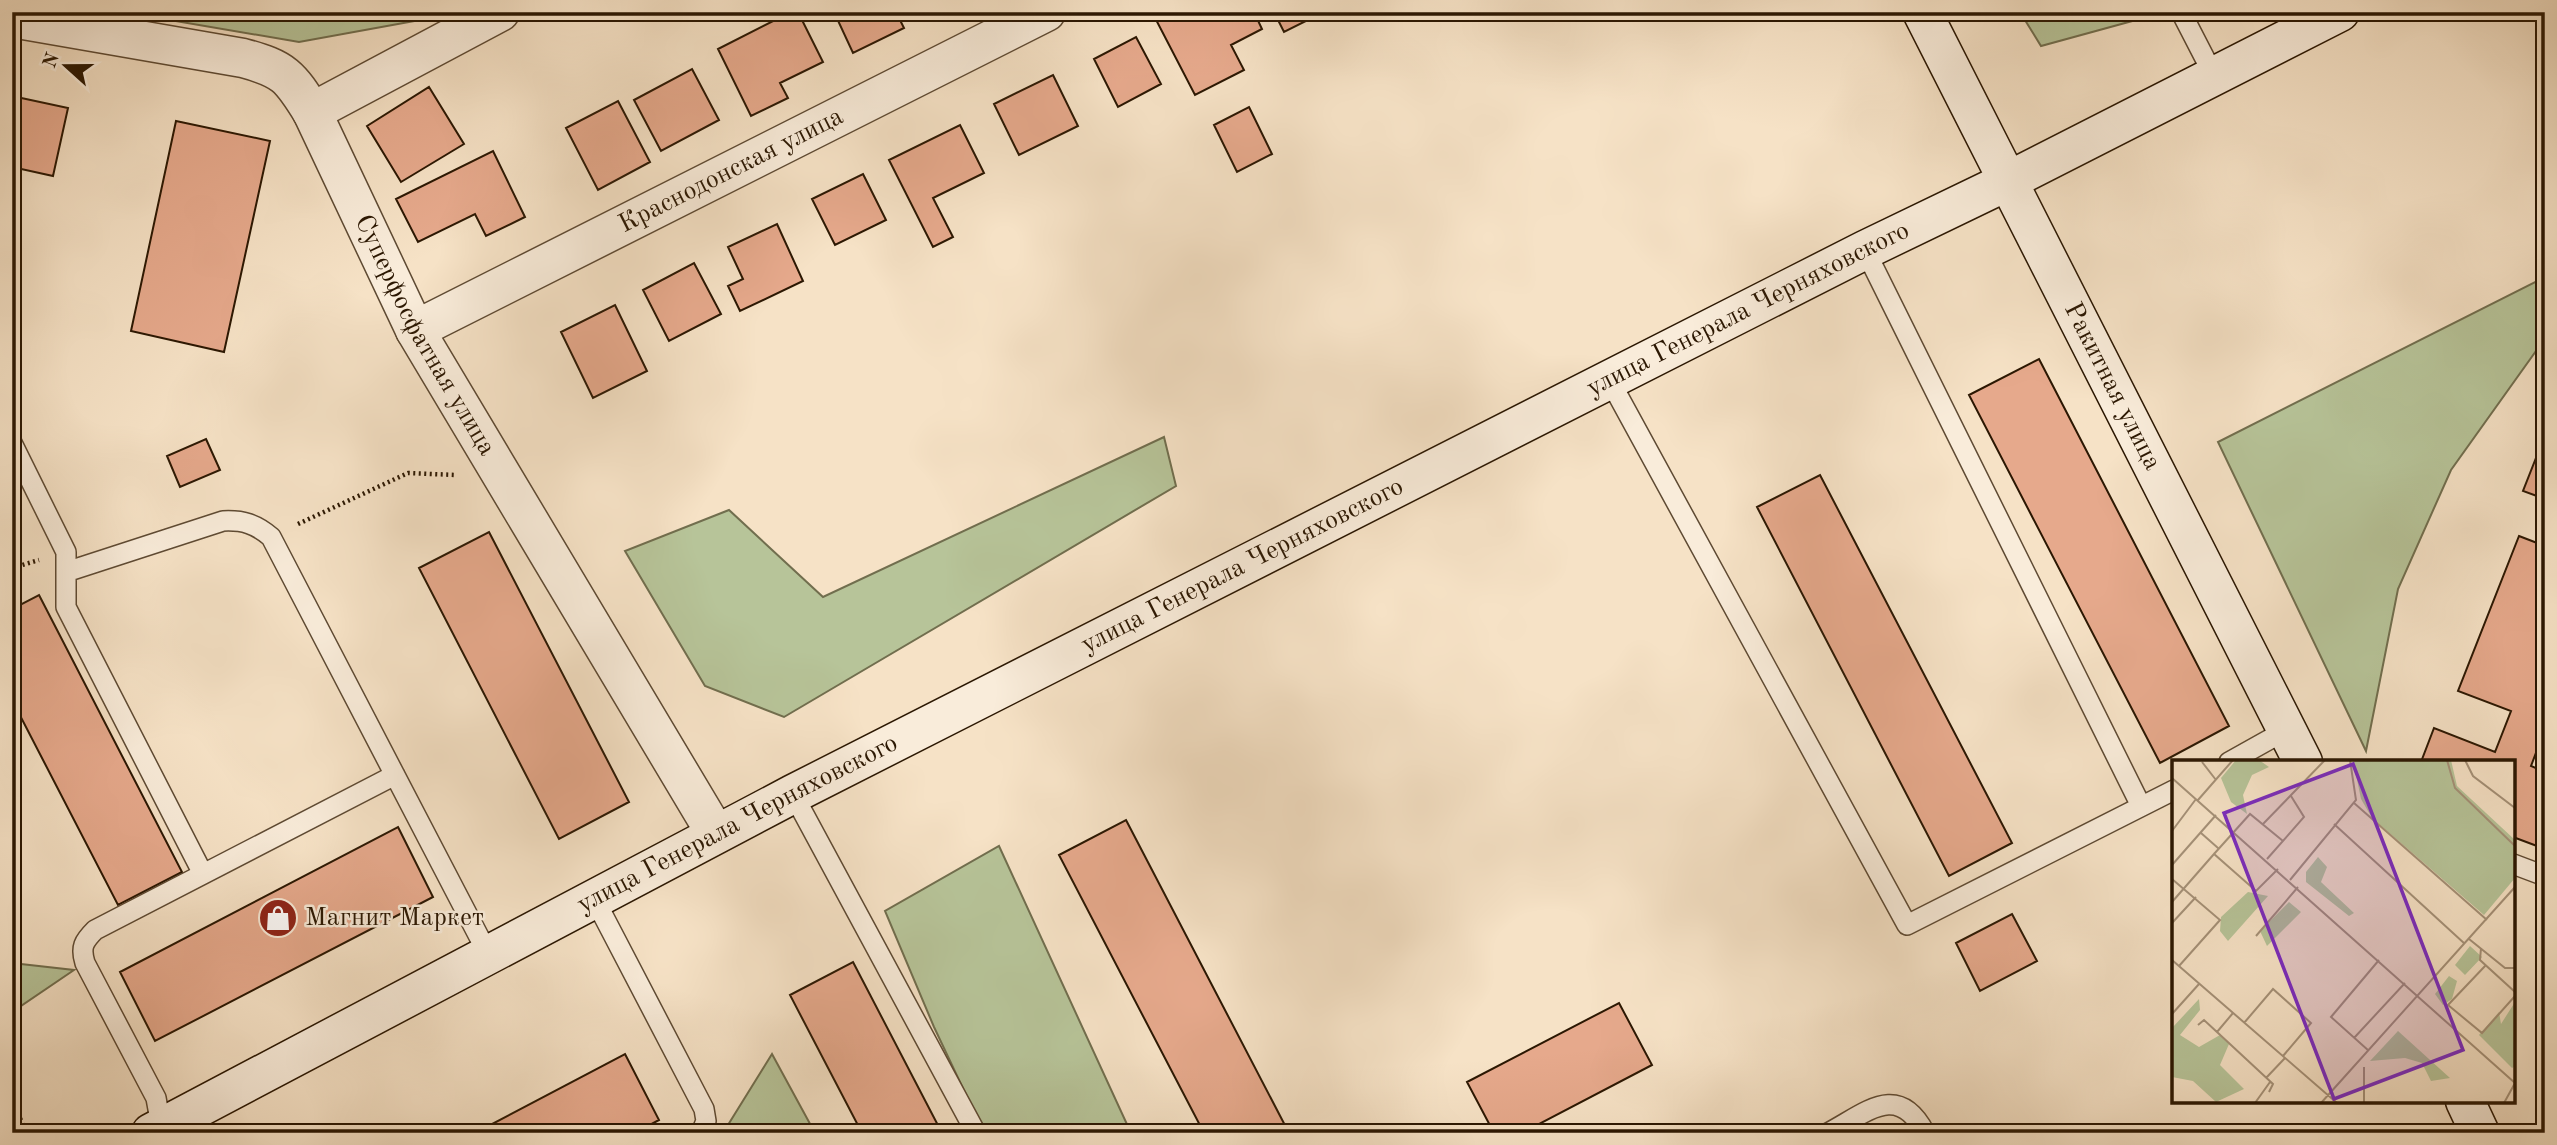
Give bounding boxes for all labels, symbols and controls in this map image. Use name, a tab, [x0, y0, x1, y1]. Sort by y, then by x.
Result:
north arrow	[32, 32, 102, 102]
text: N	[41, 50, 64, 71]
street label: Краснодонская улица	[615, 103, 848, 238]
street label: Суперфосфатная улица	[350, 211, 500, 460]
street label: улица Генерала Черняховского	[1583, 218, 1913, 402]
street label: Ракитная улица	[2059, 298, 2166, 475]
street label: улица Генерала Черняховского	[1077, 473, 1408, 658]
street label: улица Генерала Черняховского	[573, 730, 902, 918]
inset map	[2172, 760, 2515, 1103]
shop icon: Магнит Маркет	[257, 897, 299, 939]
place label: Магнит Маркет	[305, 905, 484, 931]

